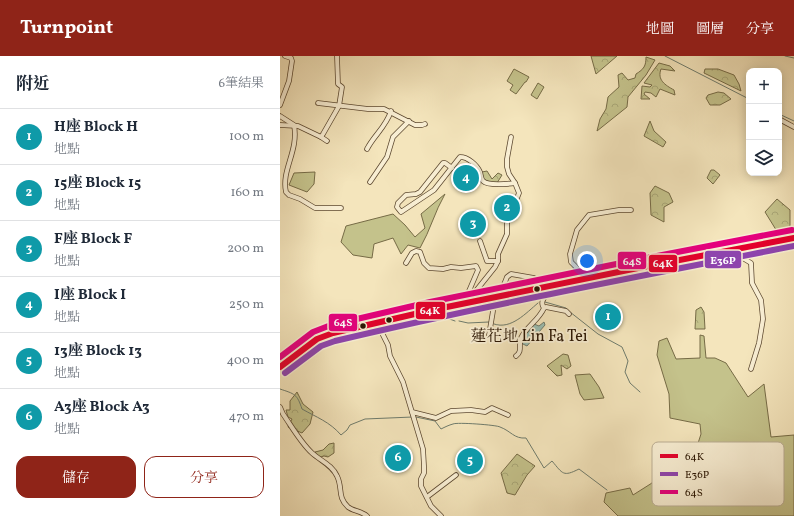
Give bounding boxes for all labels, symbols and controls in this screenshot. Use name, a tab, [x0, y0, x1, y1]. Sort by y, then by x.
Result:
text: Turnpoint	[20, 15, 113, 41]
text: 地圖	[646, 20, 674, 39]
text: 圖層	[696, 20, 724, 39]
text: 分享	[746, 20, 774, 39]
map controls	[746, 68, 782, 176]
button: +	[746, 68, 782, 104]
text: 附近	[16, 73, 50, 96]
text: 6筆結果	[218, 75, 264, 93]
button: −	[746, 104, 782, 140]
text: H座 Block H	[54, 117, 138, 138]
text: 1	[26, 128, 32, 146]
text: 100 m	[229, 128, 264, 146]
button: layers	[746, 140, 782, 176]
text: 地點	[54, 141, 80, 159]
pin: 4	[453, 163, 479, 193]
text: 15座 Block 15	[54, 173, 141, 194]
text: 2	[26, 184, 32, 202]
text: 160 m	[230, 184, 264, 202]
pin: 2	[494, 193, 520, 223]
text: 地點	[54, 197, 80, 215]
pin: 3	[460, 209, 486, 239]
text: F座 Block F	[54, 229, 132, 250]
text: 3	[26, 240, 32, 258]
text: 200 m	[227, 240, 264, 258]
line badge: E36P	[704, 250, 742, 269]
your location	[577, 251, 597, 271]
line badge: 64S	[617, 251, 647, 270]
text: 地點	[54, 253, 80, 271]
line badge: 64K	[648, 254, 678, 273]
text: E36P	[710, 254, 736, 269]
text: 64S	[623, 255, 641, 270]
text: 64K	[653, 257, 673, 272]
unlabelled marker	[532, 284, 542, 294]
text: I座 Block I	[54, 285, 126, 306]
text: 4	[25, 296, 33, 314]
text: 250 m	[229, 296, 264, 314]
line badge: 64K	[415, 301, 446, 320]
pin: 1	[595, 302, 621, 332]
text: 64K	[420, 304, 440, 319]
text: 地點	[54, 309, 80, 327]
line badge: 64S	[328, 313, 358, 332]
unlabelled marker	[384, 315, 394, 325]
text: 64S	[334, 316, 352, 331]
unlabelled marker	[358, 321, 368, 331]
district label: 蓮花地 Lin Fa Tei	[470, 326, 588, 348]
text: 13座 Block 13	[54, 341, 142, 362]
text: 5	[26, 352, 32, 370]
text: 400 m	[227, 352, 264, 370]
text: 地點	[54, 365, 80, 383]
text: A3座 Block A3	[54, 397, 150, 418]
text: 6	[25, 408, 33, 426]
text: 470 m	[229, 408, 264, 426]
text: 地點	[54, 421, 80, 439]
legend	[652, 442, 784, 506]
pin: 6	[385, 443, 411, 473]
pin: 5	[457, 446, 483, 476]
text: 64K	[685, 450, 705, 465]
button: 儲存	[16, 456, 136, 498]
button: 分享	[144, 456, 264, 498]
text: E36P	[685, 468, 709, 483]
text: 64S	[685, 486, 703, 501]

